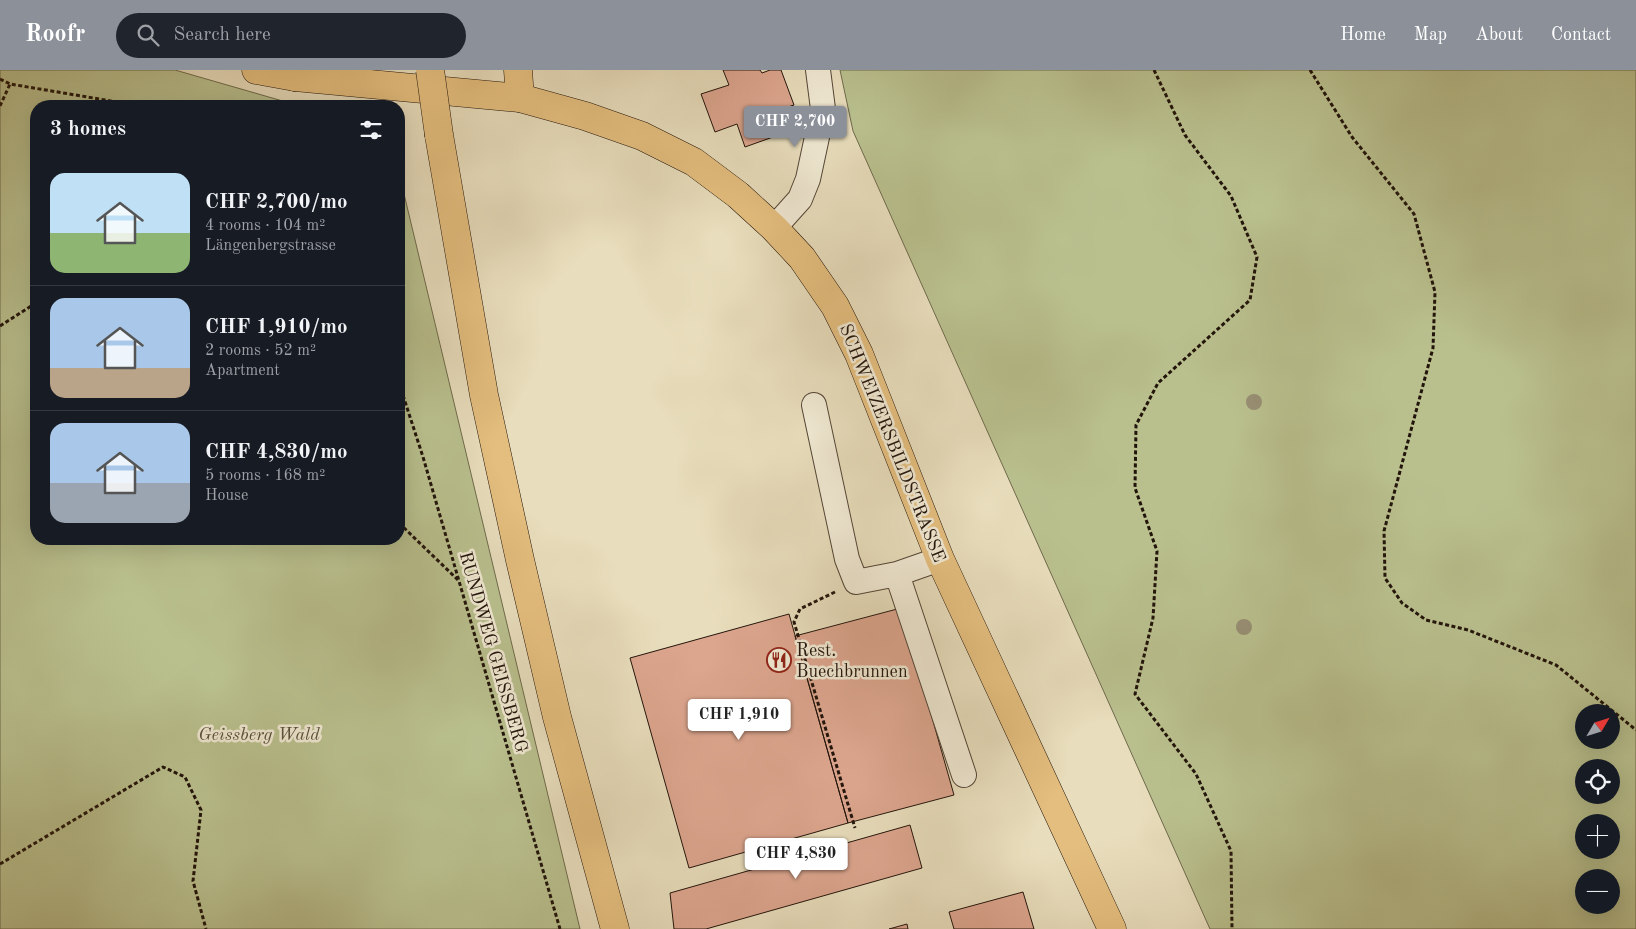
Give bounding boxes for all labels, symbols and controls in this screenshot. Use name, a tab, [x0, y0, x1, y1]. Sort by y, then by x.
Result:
search box	[116, 13, 466, 58]
icon: search	[134, 21, 162, 49]
text: Roofr	[25, 23, 86, 47]
text: Search here	[174, 26, 271, 45]
text: Home	[1340, 26, 1386, 44]
text: Map	[1414, 26, 1447, 44]
text: About	[1475, 26, 1523, 44]
text: Contact	[1551, 26, 1611, 44]
pin: CHF 2,700	[738, 106, 852, 148]
text: CHF 2,700	[755, 114, 835, 130]
icon: filters	[357, 116, 385, 144]
text: 3 homes	[50, 119, 126, 140]
text: CHF 2,700/mo	[205, 192, 348, 213]
icon: home	[90, 193, 150, 253]
text: 4 rooms · 104 m²	[205, 218, 325, 234]
text: Längenbergstrasse	[205, 238, 336, 254]
text: CHF 1,910/mo	[205, 317, 348, 338]
icon: home	[90, 318, 150, 378]
street label: SCHWEIZERSBILDSTRASSE	[836, 322, 948, 565]
text: 2 rooms · 52 m²	[205, 343, 316, 359]
text: Apartment	[205, 363, 280, 379]
text: CHF 4,830/mo	[205, 442, 348, 463]
icon: home	[90, 443, 150, 503]
text: 5 rooms · 168 m²	[205, 468, 325, 484]
text: House	[205, 488, 248, 504]
street label: RUNDWEG GEISSBERG	[456, 550, 530, 755]
place label: Rest. Buechbrunnen	[796, 642, 908, 681]
restaurant icon: Rest. Buechbrunnen	[766, 647, 792, 673]
pin: CHF 1,910	[682, 698, 796, 741]
north arrow	[1575, 704, 1620, 749]
map controls	[1575, 704, 1620, 914]
text: CHF 1,910	[699, 707, 779, 723]
park label: Geissberg Wald	[198, 726, 320, 744]
button: locate	[1575, 759, 1620, 804]
button: +	[1575, 814, 1620, 859]
pin: CHF 4,830	[739, 838, 853, 880]
text: CHF 4,830	[756, 846, 836, 862]
button: −	[1575, 869, 1620, 914]

